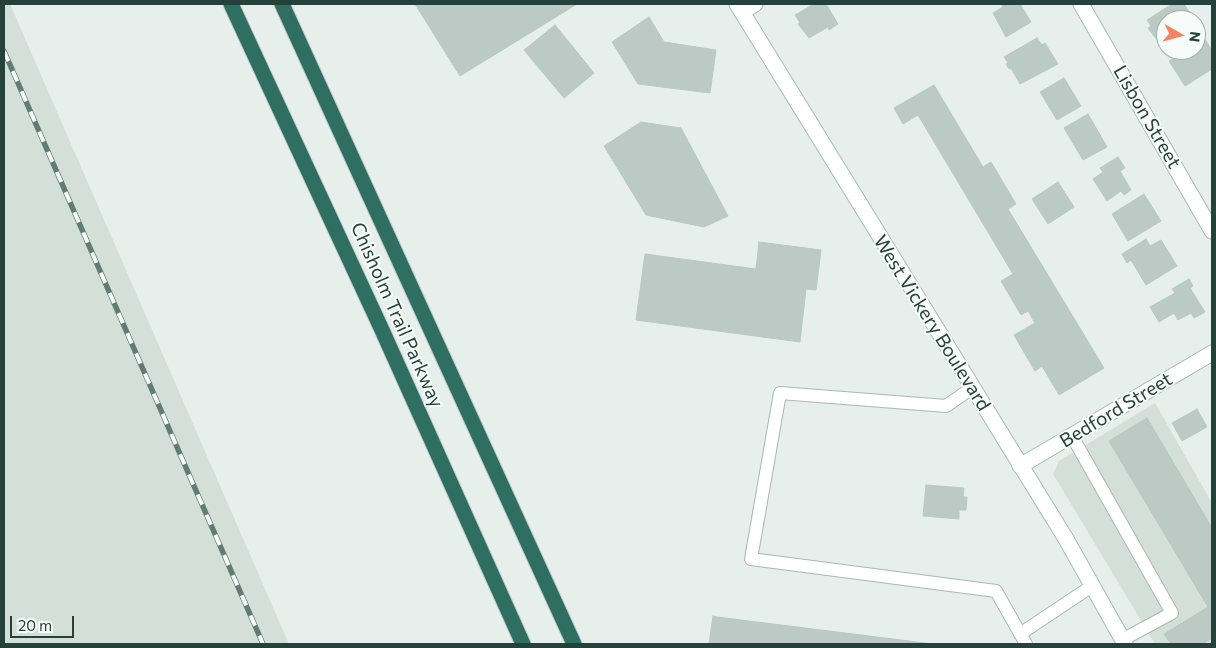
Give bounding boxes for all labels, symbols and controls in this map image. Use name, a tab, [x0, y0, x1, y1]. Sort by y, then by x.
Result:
north arrow	[1156, 10, 1206, 60]
text: N	[1186, 31, 1204, 43]
street label: Lisbon Street	[1108, 61, 1186, 173]
street label: Chisholm Trail Parkway	[346, 219, 448, 411]
street label: West Vickery Boulevard	[869, 231, 995, 415]
street label: Bedford Street	[1056, 367, 1176, 453]
scale bar	[12, 606, 76, 638]
text: 20 m	[18, 616, 52, 634]

